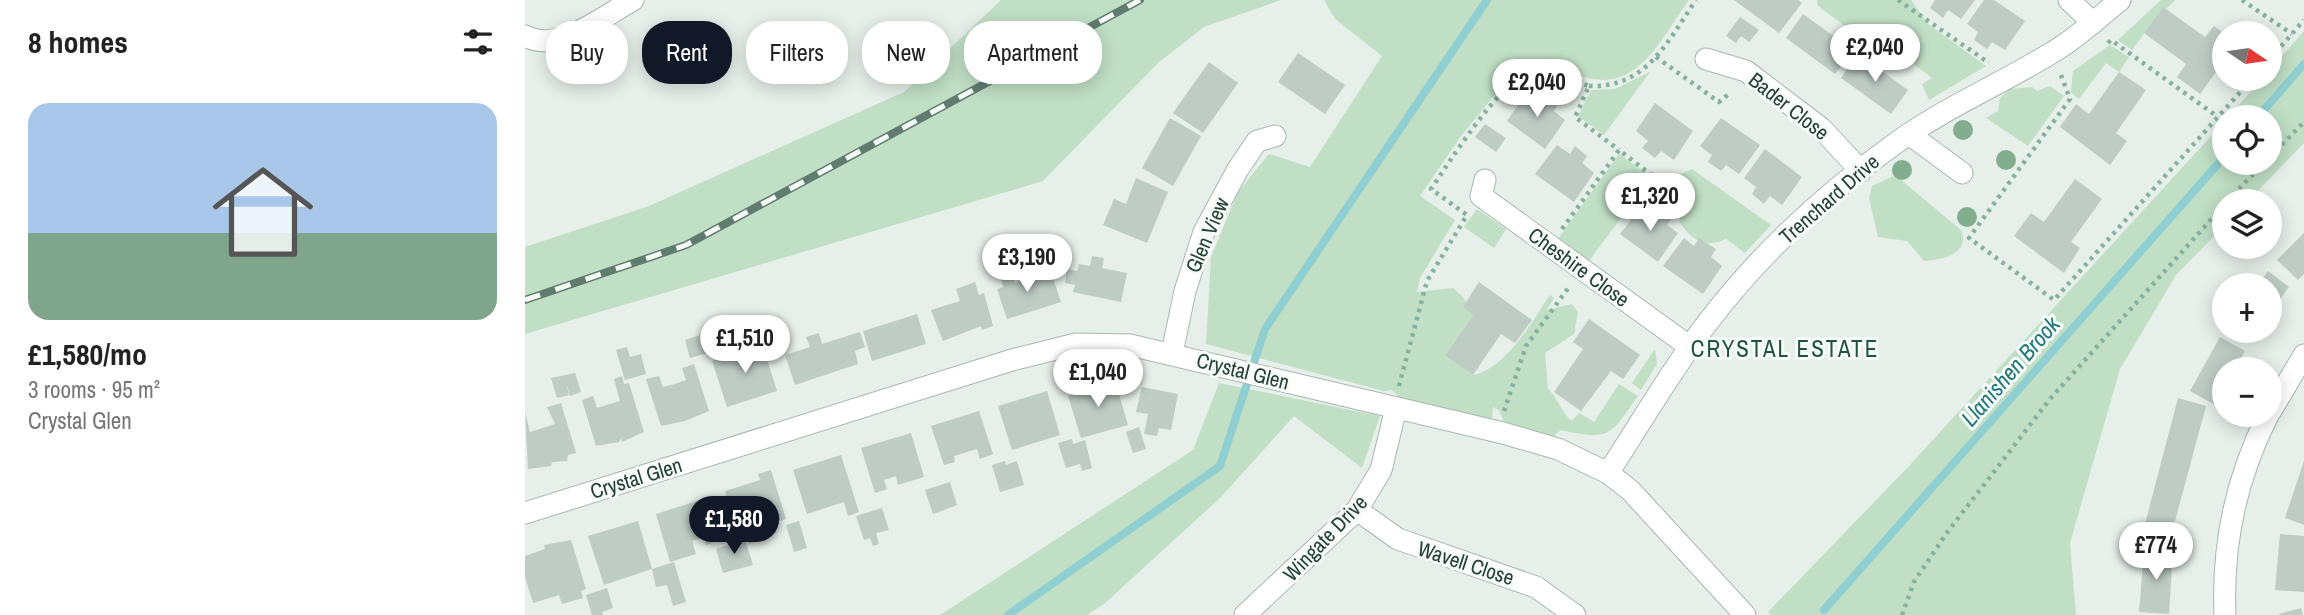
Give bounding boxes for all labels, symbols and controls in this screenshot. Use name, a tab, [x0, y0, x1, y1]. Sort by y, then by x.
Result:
chip: Buy	[546, 21, 628, 84]
chip: Rent	[642, 21, 732, 84]
chip: Filters	[746, 21, 848, 84]
chip: New	[862, 21, 950, 84]
chip: Apartment	[964, 21, 1102, 84]
north arrow	[2212, 21, 2282, 91]
map controls	[2212, 21, 2282, 427]
text: 8 homes	[28, 22, 128, 62]
icon: filters	[459, 23, 497, 61]
pin: £2,040	[1818, 24, 1932, 84]
text: £2,040	[1846, 31, 1904, 62]
pin: £2,040	[1480, 60, 1594, 119]
street label: Bader Close	[1743, 65, 1835, 147]
text: £2,040	[1508, 66, 1566, 97]
button: locate	[2212, 105, 2282, 175]
street label: Trenchard Drive	[1773, 147, 1885, 251]
icon: home	[200, 149, 326, 275]
pin: £1,320	[1593, 174, 1707, 233]
text: £1,320	[1621, 180, 1679, 211]
button: layers	[2212, 189, 2282, 259]
street label: Glen View	[1178, 192, 1236, 277]
street label: Cheshire Close	[1522, 220, 1636, 314]
pin: £3,190	[970, 234, 1084, 294]
text: £3,190	[998, 241, 1056, 272]
button: +	[2212, 273, 2282, 343]
water label: Llanishen Brook	[1954, 308, 2067, 433]
pin: £1,510	[688, 316, 802, 375]
text: £1,510	[716, 322, 774, 353]
district label: CRYSTAL ESTATE	[1691, 333, 1879, 364]
text: £1,580/mo	[28, 334, 147, 374]
street label: Crystal Glen	[1194, 345, 1292, 397]
pin: £1,040	[1041, 350, 1155, 409]
text: £1,040	[1069, 356, 1127, 387]
button: −	[2212, 357, 2282, 427]
text: 3 rooms · 95 m²	[28, 374, 160, 405]
text: Crystal Glen	[28, 405, 132, 436]
street label: Crystal Glen	[586, 450, 686, 506]
street label: Wingate Drive	[1276, 488, 1374, 588]
pin: £1,580	[677, 496, 791, 556]
text: £1,580	[705, 503, 763, 534]
pin: £774	[2115, 522, 2197, 582]
text: £774	[2135, 529, 2177, 560]
street label: Wavell Close	[1414, 534, 1518, 592]

